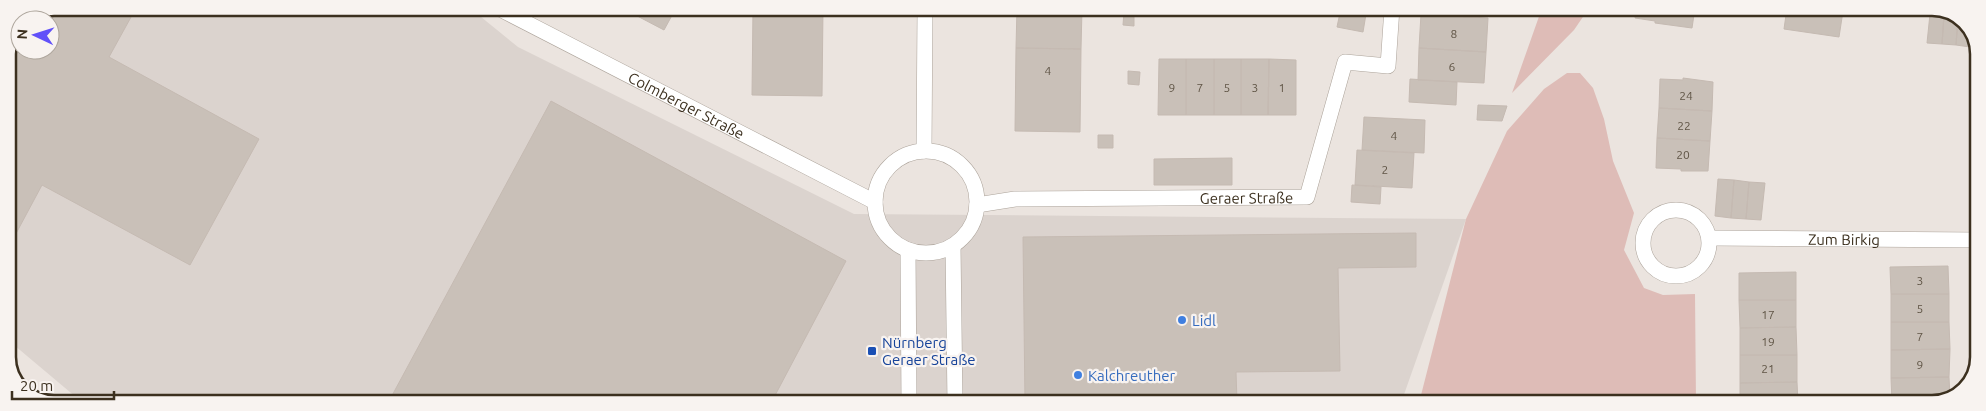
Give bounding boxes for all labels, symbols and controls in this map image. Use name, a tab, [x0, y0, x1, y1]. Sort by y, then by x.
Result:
north arrow	[10, 10, 60, 60]
house number: 8	[1451, 27, 1458, 40]
text: N	[14, 28, 30, 40]
house number: 6	[1449, 60, 1456, 73]
house number: 4	[1045, 64, 1052, 77]
street label: Colmberger Straße	[626, 68, 747, 142]
house number: 9	[1169, 81, 1175, 94]
house number: 7	[1197, 81, 1203, 94]
house number: 5	[1224, 81, 1230, 94]
house number: 3	[1252, 81, 1258, 94]
house number: 1	[1279, 81, 1285, 94]
house number: 24	[1679, 89, 1693, 102]
house number: 22	[1677, 119, 1691, 132]
house number: 4	[1391, 129, 1398, 142]
house number: 20	[1676, 148, 1690, 161]
house number: 2	[1382, 163, 1388, 176]
street label: Geraer Straße	[1200, 189, 1293, 206]
street label: Zum Birkig	[1808, 230, 1880, 248]
house number: 3	[1917, 274, 1923, 287]
house number: 5	[1917, 302, 1923, 315]
house number: 17	[1761, 308, 1775, 321]
place label: Lidl	[1192, 312, 1216, 329]
marker: Lidl	[1176, 314, 1188, 326]
house number: 7	[1917, 330, 1923, 343]
place label: Nürnberg Geraer Straße	[882, 334, 975, 368]
house number: 19	[1761, 335, 1775, 348]
marker: Nürnberg Geraer Straße	[866, 345, 878, 357]
house number: 9	[1917, 358, 1923, 371]
house number: 21	[1761, 362, 1775, 375]
place label: Kalchreuther	[1088, 367, 1176, 384]
scale bar	[12, 368, 115, 400]
marker: Kalchreuther	[1072, 369, 1084, 381]
text: 20 m	[20, 377, 53, 394]

